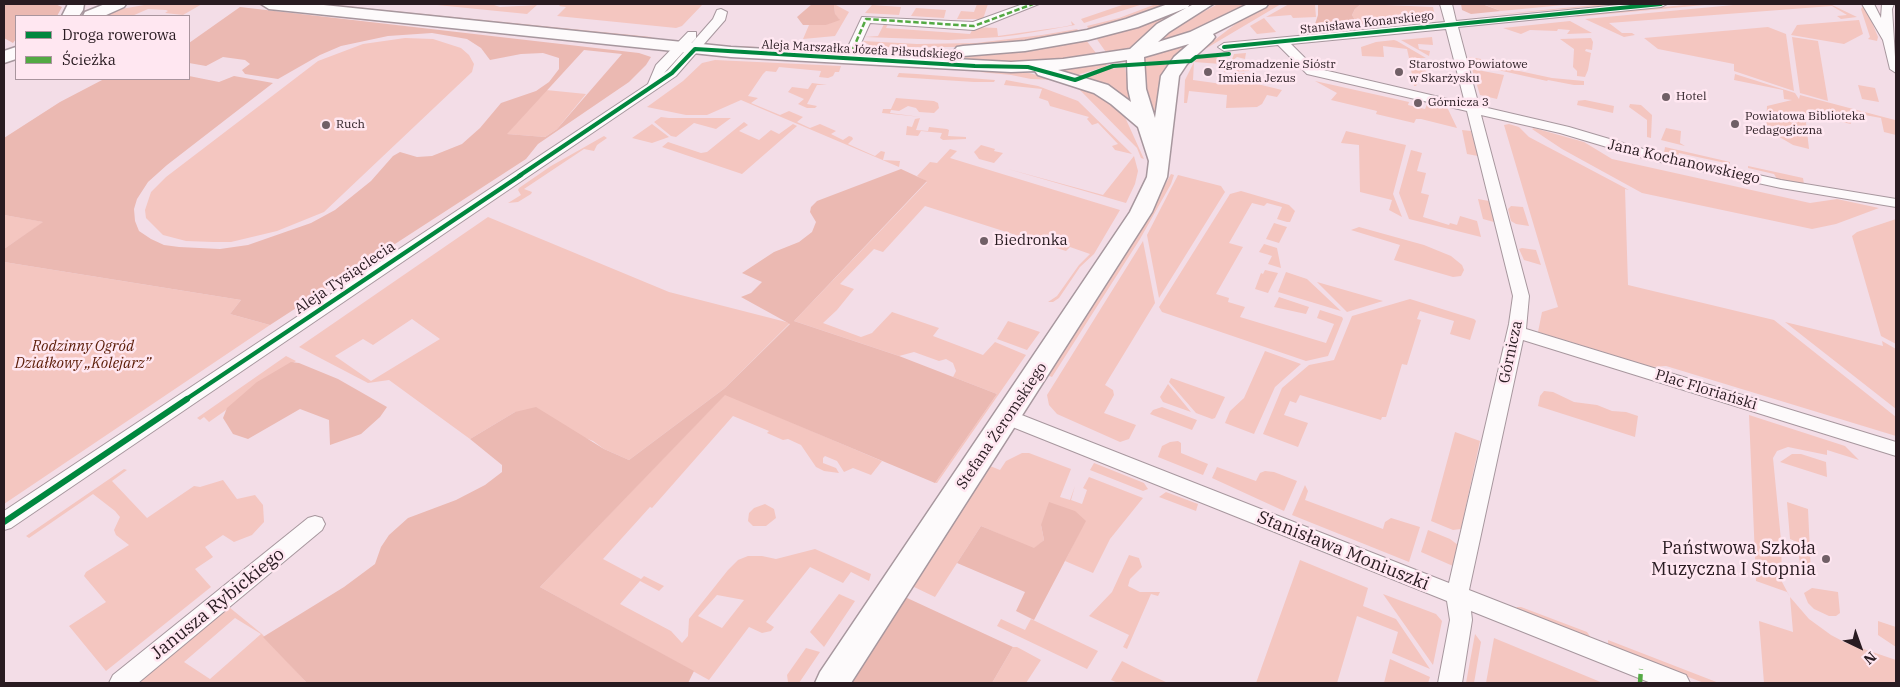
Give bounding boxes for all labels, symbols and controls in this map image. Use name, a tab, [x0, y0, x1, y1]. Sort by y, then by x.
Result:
street label: Stanisława Konarskiego	[1299, 9, 1435, 37]
legend	[15, 15, 190, 80]
text: Droga rowerowa	[62, 25, 177, 44]
street label: Aleja Marszałka Józefa Piłsudskiego	[761, 38, 963, 62]
text: Ścieżka	[62, 50, 116, 69]
place label: Zgromadzenie Sióstr Imienia Jezus	[1218, 58, 1336, 86]
place label: Starostwo Powiatowe w Skarżysku	[1409, 58, 1528, 86]
marker: Zgromadzenie Sióstr Imienia Jezus	[1202, 66, 1214, 78]
marker: Starostwo Powiatowe w Skarżysku	[1393, 66, 1405, 78]
place label: Hotel	[1676, 90, 1706, 104]
marker: Hotel	[1660, 91, 1672, 103]
place label: Górnicza 3	[1428, 96, 1489, 110]
marker: Górnicza 3	[1412, 97, 1424, 109]
place label: Powiatowa Biblioteka Pedagogiczna	[1745, 110, 1865, 138]
place label: Ruch	[336, 118, 365, 132]
marker: Powiatowa Biblioteka Pedagogiczna	[1729, 118, 1741, 130]
marker: Ruch	[320, 119, 332, 131]
street label: Jana Kochanowskiego	[1606, 136, 1762, 188]
place label: Biedronka	[994, 232, 1068, 250]
marker: Biedronka	[978, 235, 990, 247]
street label: Aleja Tysiąclecia	[291, 238, 399, 318]
street label: Górnicza	[1496, 319, 1526, 385]
park label: Rodzinny Ogród Działkowy „Kolejarz”	[15, 338, 151, 373]
street label: Stefana Żeromskiego	[953, 359, 1051, 493]
street label: Plac Floriański	[1653, 366, 1759, 414]
street label: Stanisława Moniuszki	[1254, 507, 1432, 595]
place label: Państwowa Szkoła Muzyczna I Stopnia	[1651, 538, 1816, 580]
street label: Janusza Rybickiego	[147, 544, 289, 664]
marker: Państwowa Szkoła Muzyczna I Stopnia	[1820, 553, 1832, 565]
north arrow	[1835, 622, 1885, 672]
text: N	[1860, 648, 1880, 669]

